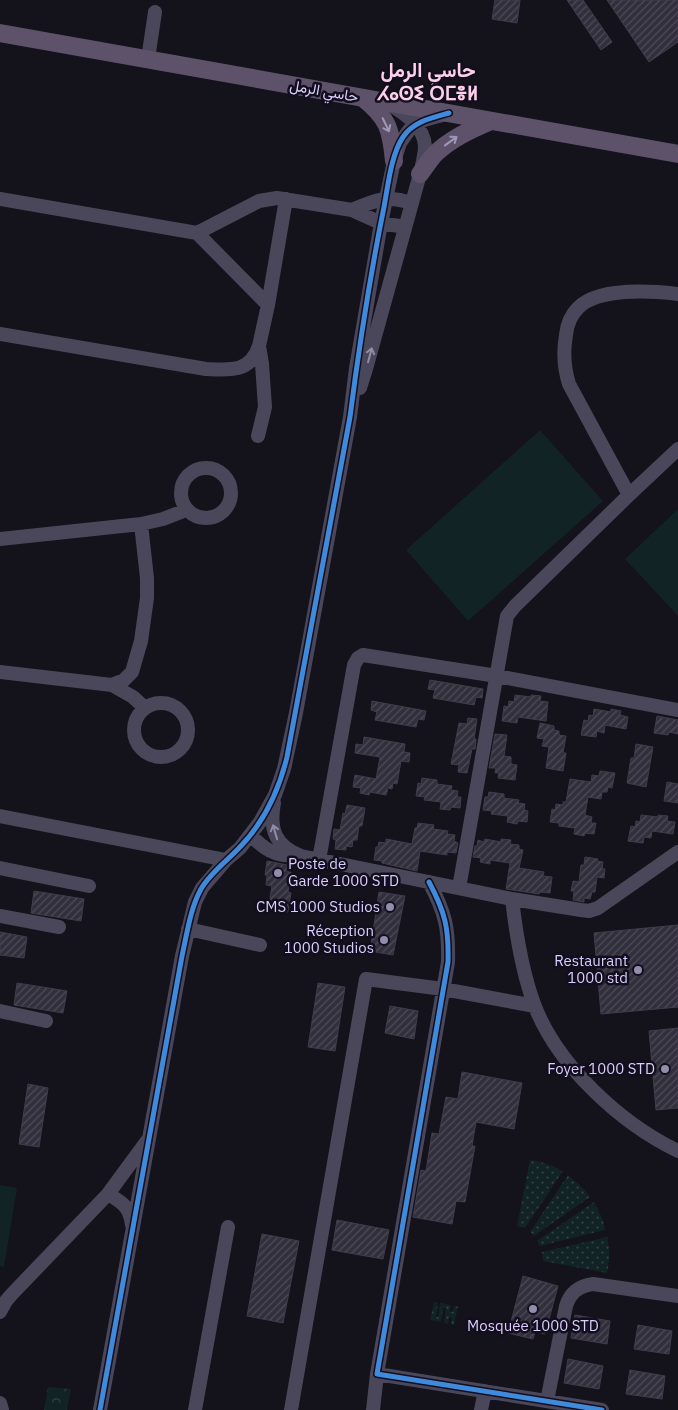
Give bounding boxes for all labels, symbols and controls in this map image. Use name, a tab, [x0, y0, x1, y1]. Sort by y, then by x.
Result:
district label: حاسي الرمل ⵃⴰⵙⵉ ⵔⵎⴻⵍ	[377, 56, 478, 106]
street label: حاسي الرمل	[287, 75, 360, 110]
one-way arrow	[382, 117, 392, 132]
one-way arrow	[444, 136, 457, 147]
one-way arrow	[366, 347, 376, 363]
one-way arrow	[270, 824, 280, 840]
place label: Poste de Garde 1000 STD	[288, 854, 399, 890]
marker: Poste de Garde 1000 STD	[272, 867, 284, 879]
place label: CMS 1000 Studios	[256, 897, 380, 916]
marker: CMS 1000 Studios	[384, 901, 396, 913]
place label: Réception 1000 Studios	[284, 921, 374, 957]
marker: Réception 1000 Studios	[378, 934, 390, 946]
place label: Restaurant 1000 std	[554, 951, 628, 987]
marker: Restaurant 1000 std	[632, 964, 644, 976]
place label: Foyer 1000 STD	[547, 1059, 655, 1078]
marker: Foyer 1000 STD	[659, 1063, 671, 1075]
marker: Mosquée 1000 STD	[527, 1303, 539, 1315]
place label: Mosquée 1000 STD	[467, 1316, 599, 1335]

